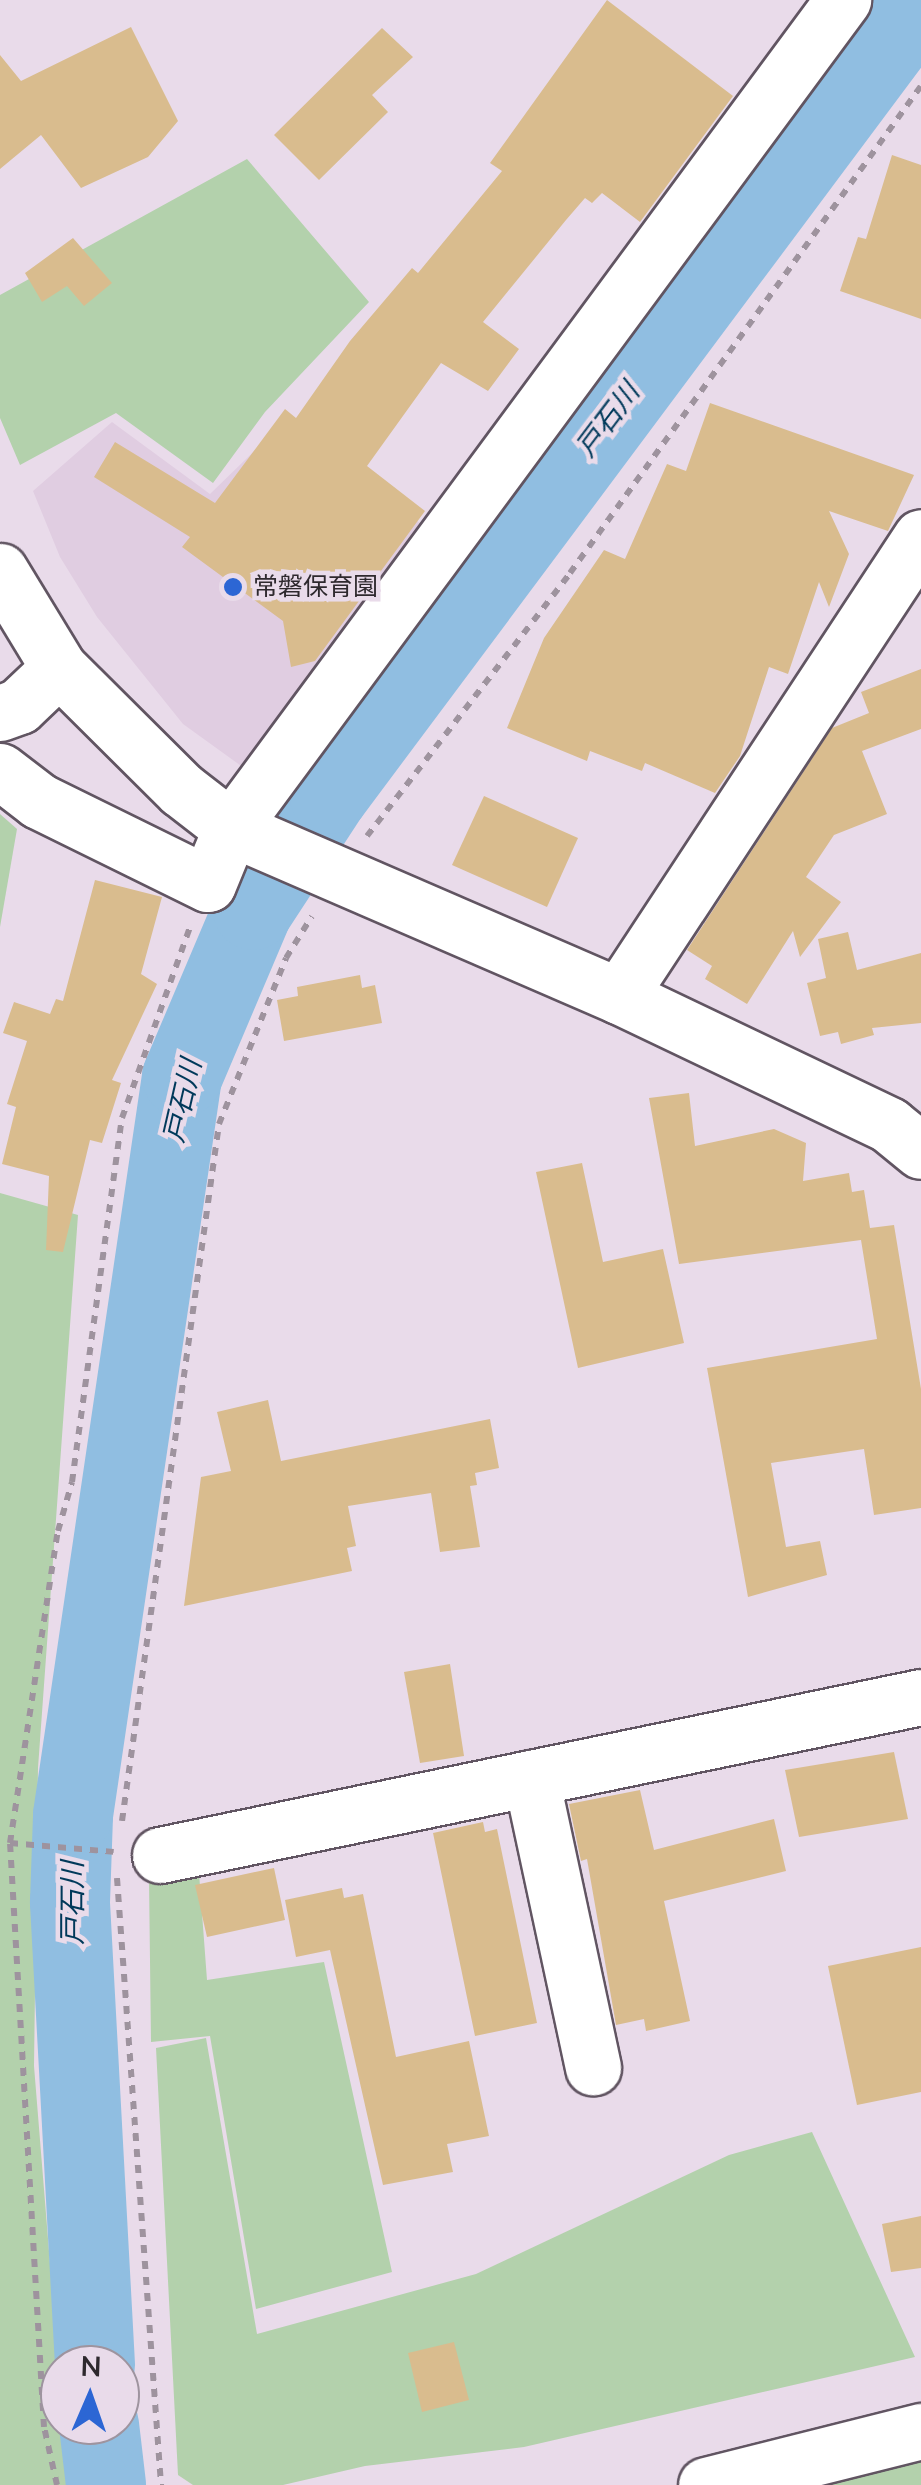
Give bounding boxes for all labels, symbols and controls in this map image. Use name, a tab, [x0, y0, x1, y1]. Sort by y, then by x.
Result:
water label: 戸石川	[569, 376, 647, 464]
place label: 常磐保育園	[253, 572, 378, 602]
marker: 常磐保育園	[222, 576, 244, 598]
water label: 戸石川	[157, 1056, 209, 1146]
water label: 戸石川	[56, 1861, 90, 1945]
north arrow	[40, 2345, 140, 2445]
text: N	[80, 2348, 102, 2386]

